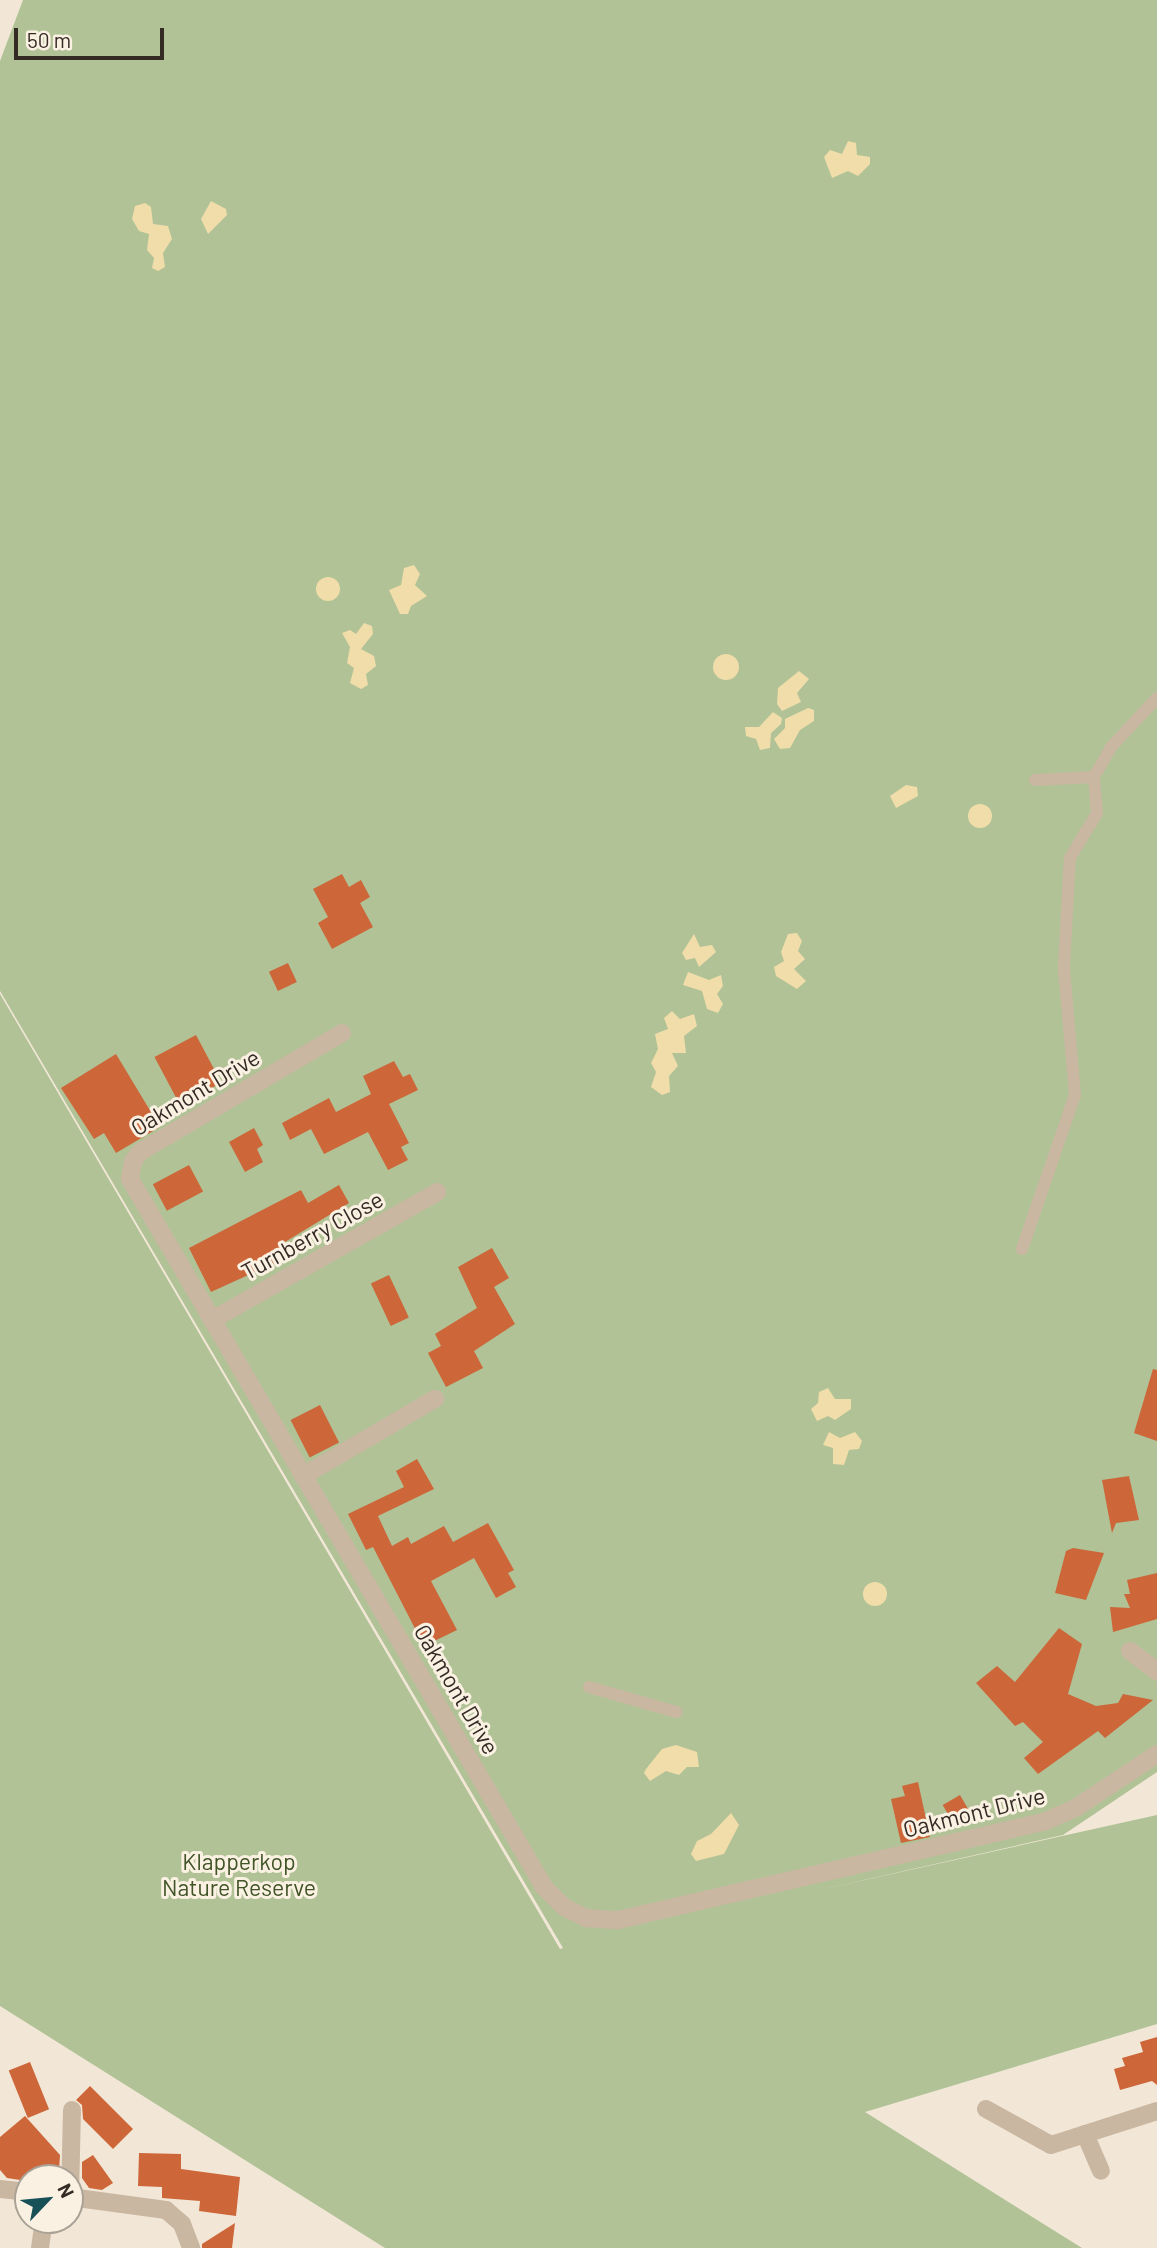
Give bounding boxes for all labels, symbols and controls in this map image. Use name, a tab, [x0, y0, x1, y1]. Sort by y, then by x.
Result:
scale bar	[18, 14, 168, 58]
text: 50 m	[27, 27, 71, 52]
street label: Oakmont Drive	[126, 1043, 264, 1141]
street label: Turnberry Close	[236, 1185, 388, 1285]
street label: Oakmont Drive	[409, 1619, 505, 1759]
street label: Oakmont Drive	[900, 1781, 1048, 1843]
park label: Klapperkop Nature Reserve	[162, 1847, 316, 1901]
north arrow	[14, 2164, 84, 2234]
text: N	[53, 2180, 80, 2201]

